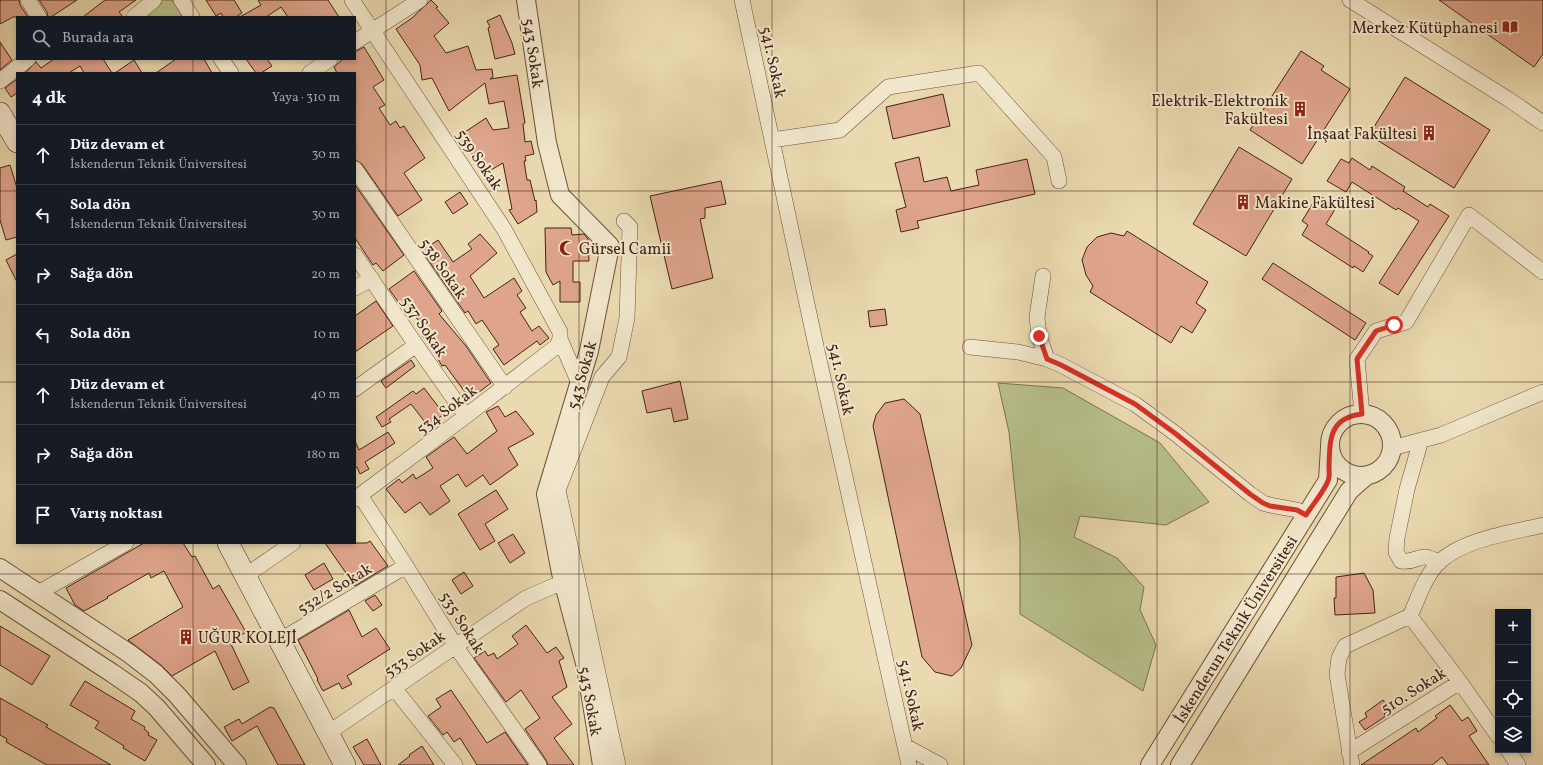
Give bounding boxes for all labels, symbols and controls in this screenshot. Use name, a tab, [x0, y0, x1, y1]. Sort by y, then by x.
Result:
search box	[16, 16, 356, 60]
street label: 543 Sokak	[516, 17, 548, 90]
place label: Merkez Kütüphanesi	[1352, 18, 1498, 40]
library icon: Merkez Kütüphanesi	[1501, 18, 1519, 36]
street label: 541. Sokak	[754, 24, 790, 101]
icon: search	[30, 27, 52, 49]
text: Burada ara	[62, 28, 134, 49]
text: 4 dk	[32, 87, 66, 110]
text: Yaya · 310 m	[272, 89, 340, 107]
place label: Elektrik-Elektronik Fakültesi	[1151, 91, 1288, 131]
building icon: Elektrik-Elektronik Fakültesi	[1291, 100, 1309, 118]
place label: İnşaat Fakültesi	[1307, 124, 1417, 146]
building icon: İnşaat Fakültesi	[1420, 124, 1438, 142]
street label: 539 Sokak	[450, 125, 507, 195]
text: Düz devam et	[70, 135, 165, 156]
icon: ahead	[32, 144, 54, 166]
text: 30 m	[312, 146, 340, 164]
text: İskenderun Teknik Üniversitesi	[70, 156, 247, 174]
building icon: Makine Fakültesi	[1234, 193, 1252, 211]
place label: Makine Fakültesi	[1255, 193, 1375, 215]
text: Sola dön	[70, 195, 131, 216]
icon: left	[32, 204, 54, 226]
text: 30 m	[312, 206, 340, 224]
text: İskenderun Teknik Üniversitesi	[70, 216, 247, 234]
street label: 538 Sokak	[413, 234, 472, 304]
mosque icon: Gürsel Camii	[558, 239, 576, 257]
place label: Gürsel Camii	[579, 239, 671, 261]
icon: right	[32, 264, 54, 286]
text: Sağa dön	[70, 264, 134, 285]
text: 20 m	[311, 266, 340, 284]
street label: 537 Sokak	[395, 292, 452, 362]
route start	[1385, 316, 1403, 334]
icon: left	[32, 324, 54, 346]
text: Sola dön	[70, 324, 131, 345]
text: 10 m	[313, 326, 340, 344]
route end	[1030, 327, 1048, 345]
street label: 543 Sokak	[563, 338, 603, 413]
street label: 541. Sokak	[822, 341, 858, 418]
text: Düz devam et	[70, 375, 165, 396]
street label: 534 Sokak	[412, 380, 482, 441]
icon: ahead	[32, 384, 54, 406]
text: 40 m	[311, 386, 340, 404]
text: İskenderun Teknik Üniversitesi	[70, 396, 247, 414]
icon: right	[32, 444, 54, 466]
text: Sağa dön	[70, 444, 134, 465]
text: 180 m	[306, 446, 340, 464]
icon: arrive	[32, 504, 54, 526]
text: Varış noktası	[70, 504, 163, 525]
street label: İskenderun Teknik Üniversitesi	[1170, 532, 1304, 728]
street label: 532/2 Sokak	[293, 559, 377, 621]
street label: 535 Sokak	[434, 588, 489, 659]
map controls	[1495, 609, 1531, 753]
button: +	[1495, 609, 1531, 645]
street label: 533 Sokak	[380, 626, 450, 683]
place label: UĞUR KOLEJİ	[198, 627, 297, 650]
building icon: UĞUR KOLEJİ	[177, 628, 195, 646]
button: −	[1495, 645, 1531, 681]
street label: 541. Sokak	[892, 657, 928, 734]
street label: 510. Sokak	[1377, 663, 1451, 720]
street label: 543 Sokak	[572, 665, 606, 738]
button: locate	[1495, 681, 1531, 717]
button: layers	[1495, 717, 1531, 753]

